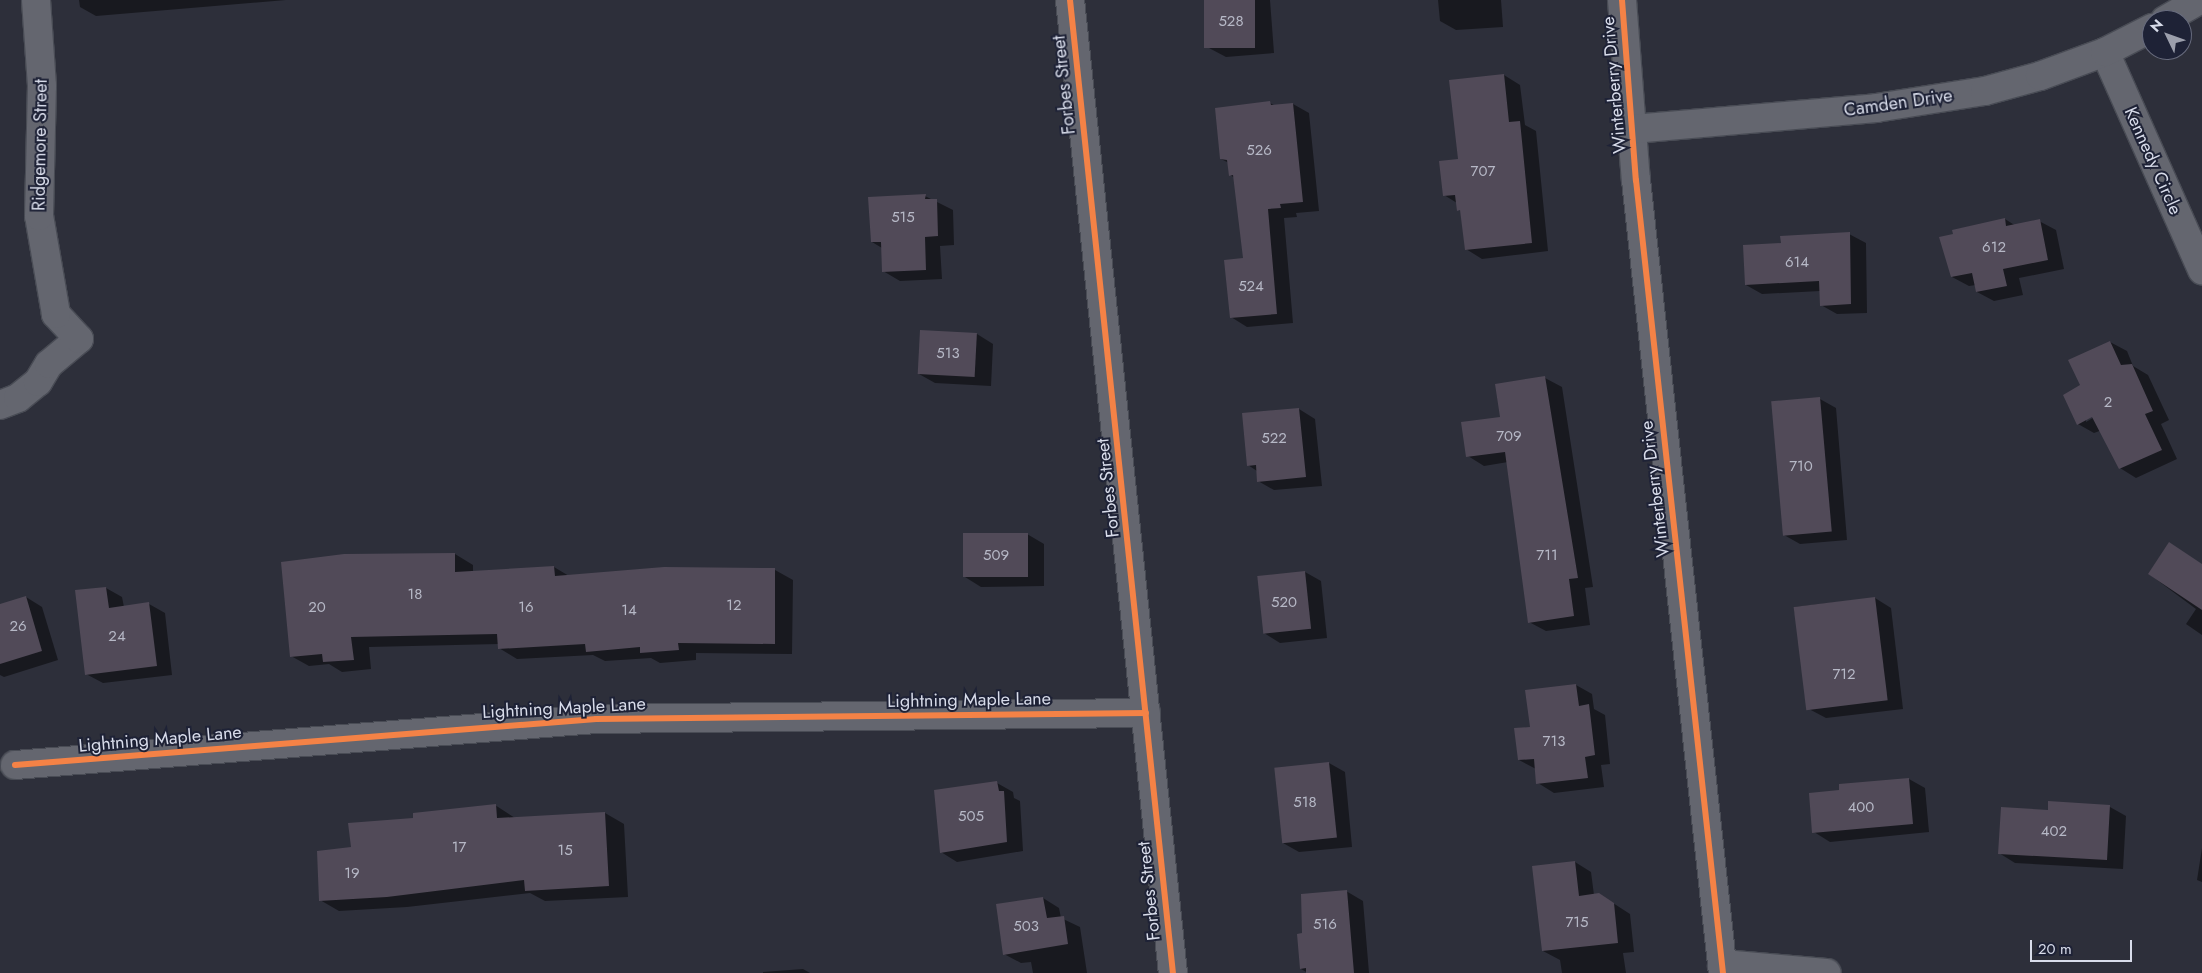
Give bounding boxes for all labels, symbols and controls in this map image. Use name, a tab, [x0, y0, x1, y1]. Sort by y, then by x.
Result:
north arrow	[2142, 10, 2192, 60]
house number: 528	[1218, 13, 1244, 31]
text: N	[2145, 15, 2168, 36]
street label: Winterberry Drive	[1597, 16, 1631, 154]
street label: Forbes Street	[1048, 34, 1080, 136]
street label: Ridgemore Street	[28, 79, 52, 211]
street label: Camden Drive	[1842, 85, 1954, 121]
street label: Kennedy Circle	[2120, 104, 2186, 218]
house number: 526	[1246, 142, 1272, 160]
house number: 707	[1471, 163, 1495, 181]
house number: 515	[891, 209, 915, 227]
house number: 612	[1982, 239, 2006, 257]
house number: 614	[1785, 254, 1809, 272]
house number: 524	[1238, 278, 1264, 296]
house number: 513	[936, 345, 960, 363]
house number: 2	[2104, 394, 2112, 412]
street label: Winterberry Drive	[1636, 419, 1674, 559]
house number: 709	[1496, 428, 1522, 446]
house number: 522	[1261, 430, 1287, 448]
street label: Forbes Street	[1092, 437, 1124, 539]
house number: 710	[1789, 458, 1813, 476]
house number: 509	[983, 547, 1009, 565]
house number: 711	[1536, 547, 1558, 565]
house number: 18	[408, 586, 422, 604]
house number: 520	[1271, 594, 1297, 612]
house number: 12	[726, 597, 742, 615]
house number: 20	[308, 599, 326, 617]
house number: 16	[518, 599, 534, 617]
house number: 14	[621, 602, 637, 620]
house number: 26	[9, 618, 27, 636]
house number: 24	[108, 628, 126, 646]
house number: 712	[1832, 666, 1856, 684]
street label: Lightning Maple Lane	[887, 688, 1051, 712]
street label: Lightning Maple Lane	[482, 693, 646, 723]
street label: Lightning Maple Lane	[77, 721, 243, 757]
house number: 713	[1543, 733, 1565, 751]
house number: 518	[1293, 794, 1317, 812]
house number: 400	[1848, 799, 1874, 817]
house number: 505	[958, 808, 984, 826]
house number: 402	[2041, 823, 2067, 841]
house number: 17	[452, 839, 466, 857]
street label: Forbes Street	[1133, 840, 1165, 942]
house number: 15	[557, 842, 573, 860]
house number: 19	[344, 865, 360, 883]
house number: 715	[1565, 914, 1589, 932]
house number: 516	[1313, 916, 1337, 934]
house number: 503	[1013, 918, 1039, 936]
scale bar	[2032, 930, 2134, 962]
text: 20 m	[2038, 938, 2072, 960]

